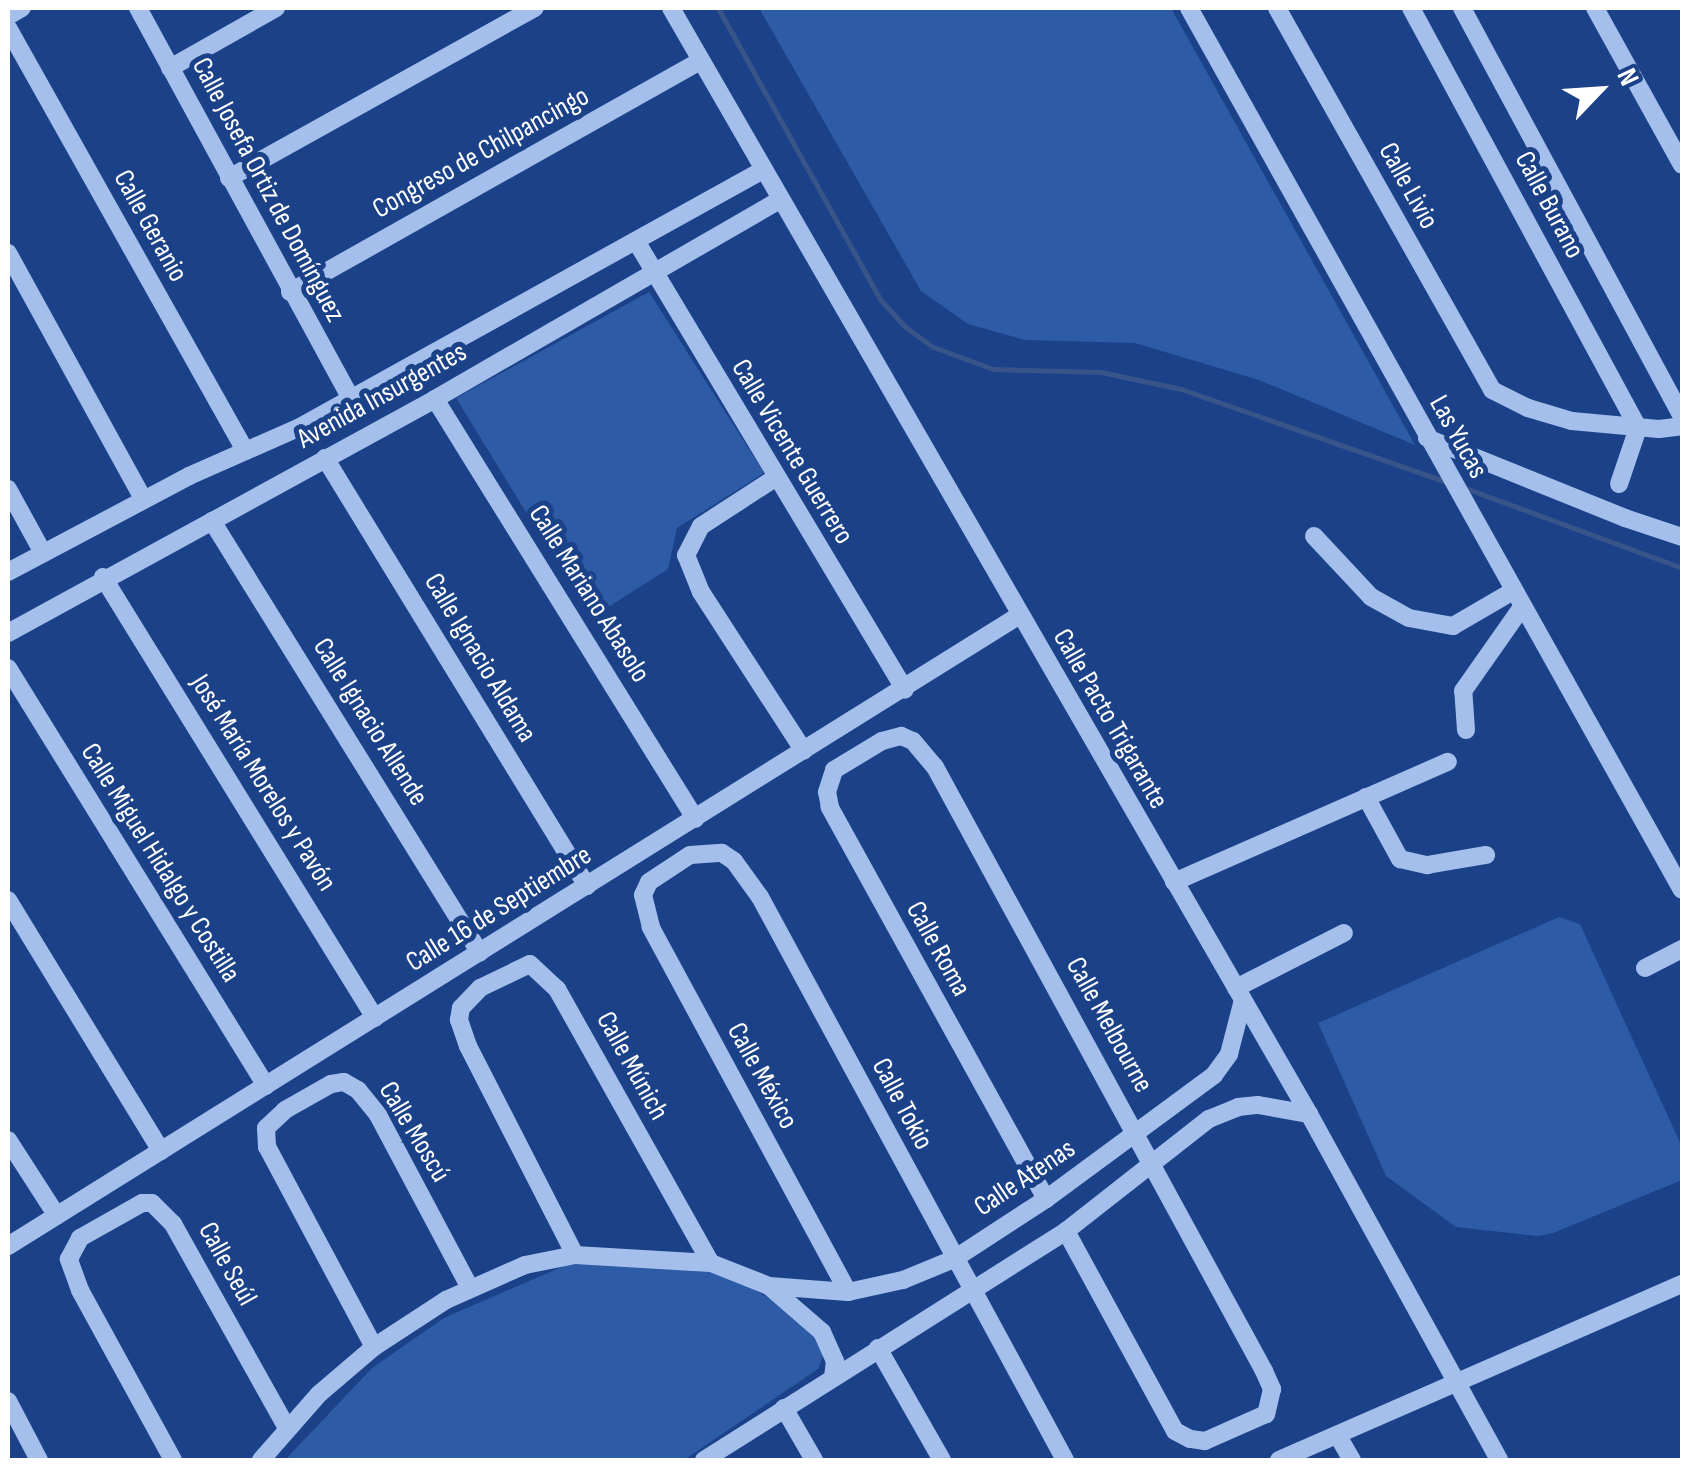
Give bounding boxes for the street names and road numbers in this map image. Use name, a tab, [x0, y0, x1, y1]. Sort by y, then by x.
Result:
street label: Calle Josefa Ortiz de Domínguez	[184, 52, 352, 328]
street label: Congreso de Chilpancingo	[367, 80, 595, 226]
street label: Calle Livio	[1371, 137, 1445, 235]
street label: Calle Burano	[1507, 146, 1591, 264]
street label: Calle Geranio	[106, 164, 194, 288]
street label: Avenida Insurgentes	[291, 336, 473, 456]
street label: Calle Vicente Guerrero	[724, 354, 860, 550]
street label: Las Yucas	[1422, 390, 1494, 484]
street label: Calle Mariano Abasolo	[521, 499, 657, 689]
street label: Calle Ignacio Aldama	[416, 568, 544, 748]
street label: Calle Pacto Trigarante	[1045, 623, 1175, 815]
street label: Calle Ignacio Allende	[305, 632, 435, 812]
street label: José María Morelos y Pavón	[183, 669, 343, 897]
street label: Calle Miguel Hidalgo y Costilla	[73, 737, 247, 989]
street label: Calle 16 de Septiembre	[400, 839, 598, 979]
street label: Calle Roma	[898, 896, 978, 1002]
street label: Calle Melbourne	[1058, 952, 1160, 1098]
street label: Calle Múnich	[589, 1006, 675, 1126]
street label: Calle México	[719, 1017, 805, 1135]
street label: Calle Tokio	[864, 1053, 940, 1155]
street label: Calle Moscú	[371, 1076, 457, 1188]
street label: Calle Atenas	[968, 1132, 1082, 1224]
street label: Calle Seúl	[190, 1216, 264, 1312]

